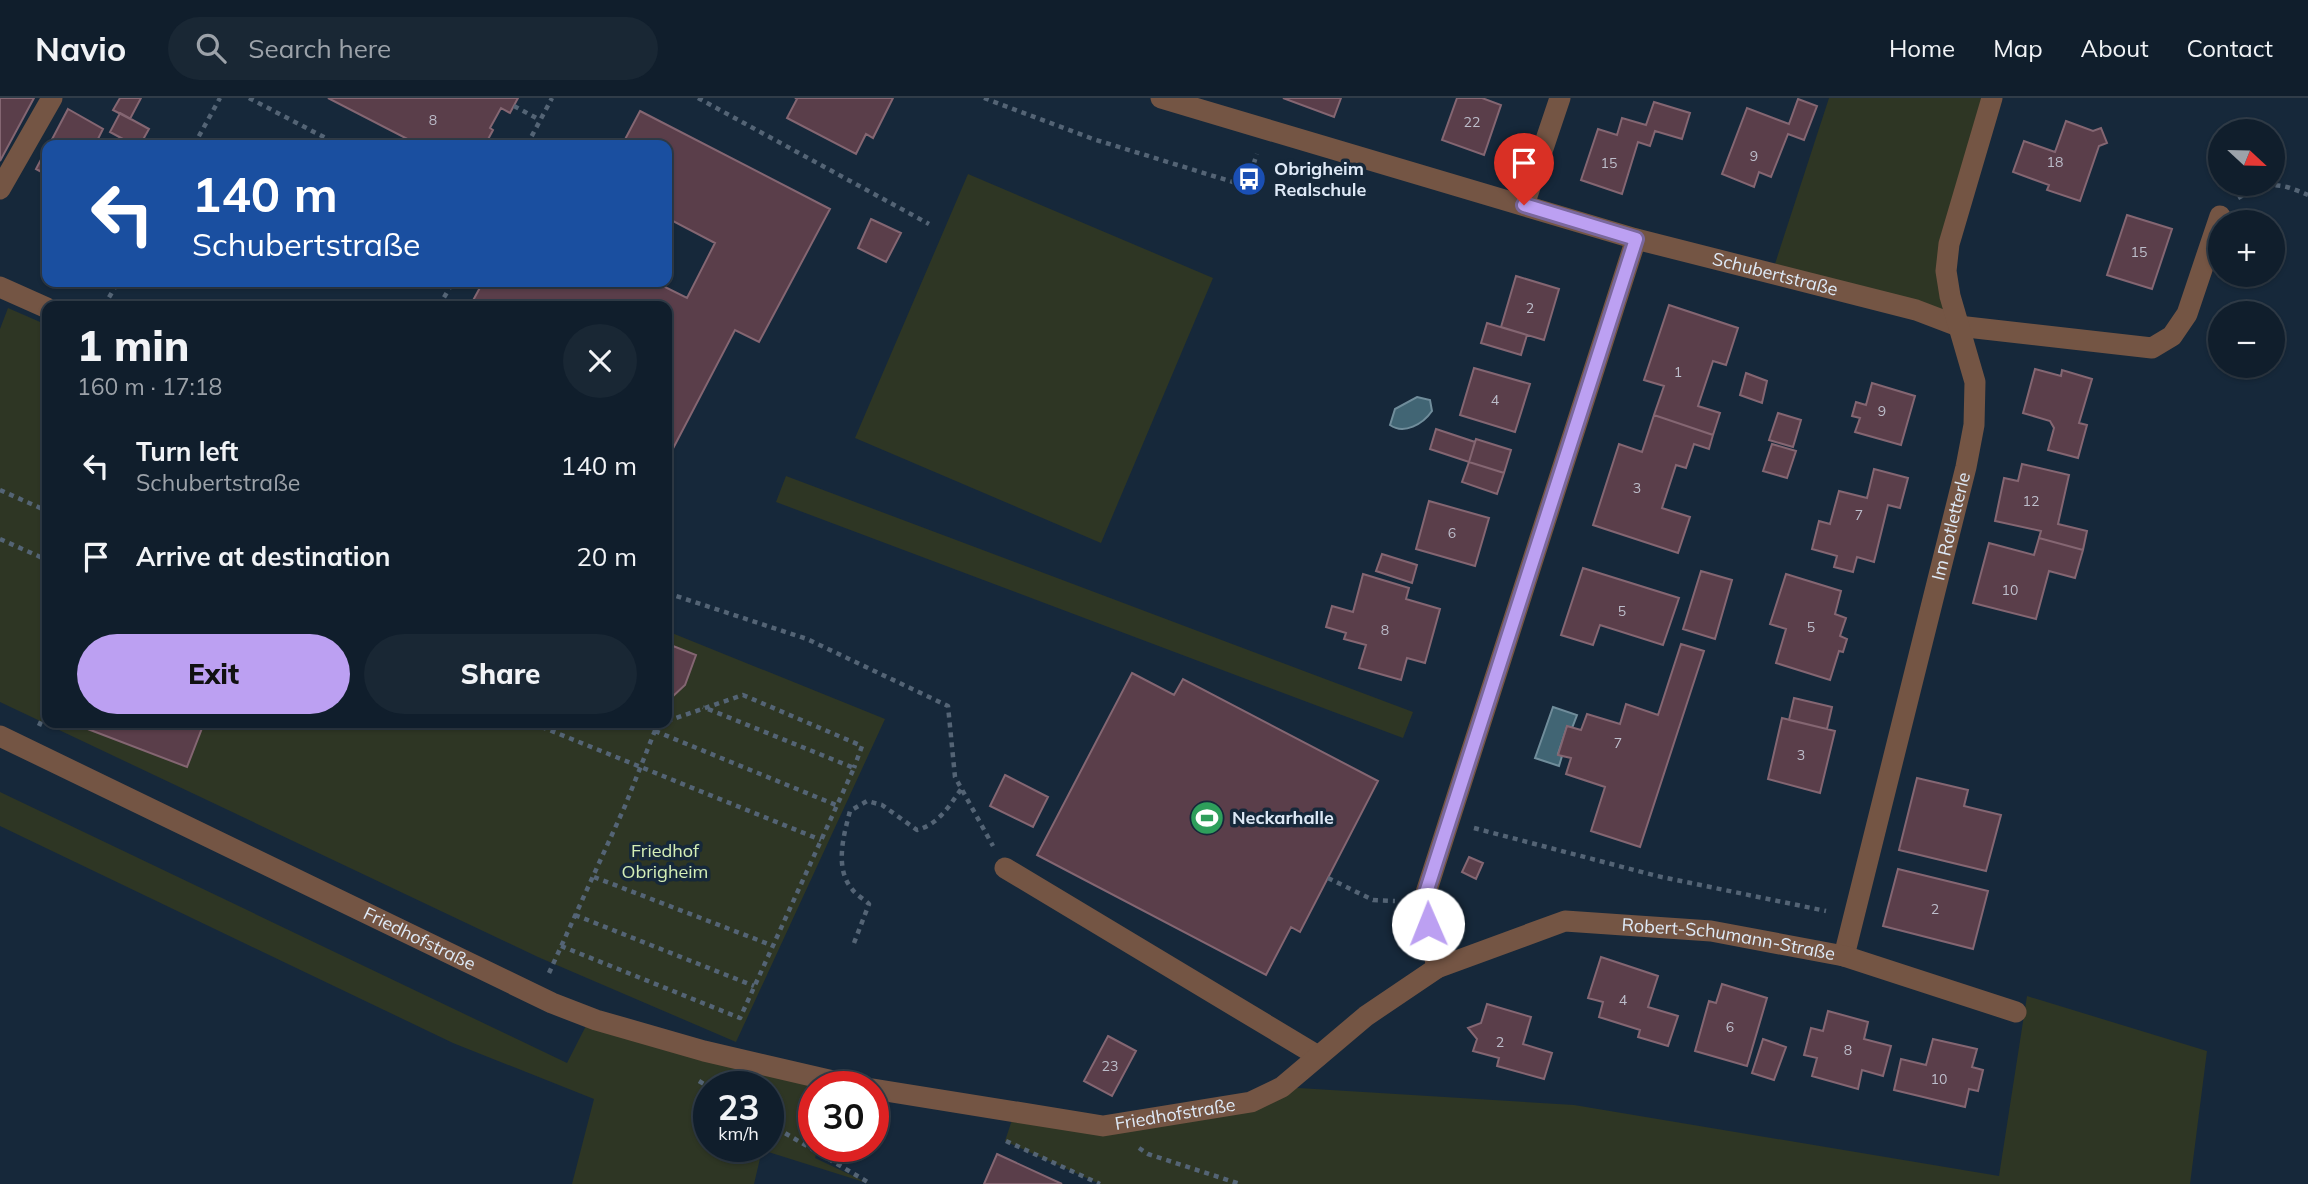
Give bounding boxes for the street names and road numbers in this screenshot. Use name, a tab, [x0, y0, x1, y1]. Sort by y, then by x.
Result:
street label: Schubertstraße	[1710, 247, 1840, 301]
street label: Im Rotletterle	[1926, 470, 1975, 583]
street label: Friedhofstraße	[360, 902, 480, 975]
street label: Robert-Schumann-Straße	[1621, 913, 1837, 965]
street label: Friedhofstraße	[1113, 1093, 1237, 1135]

